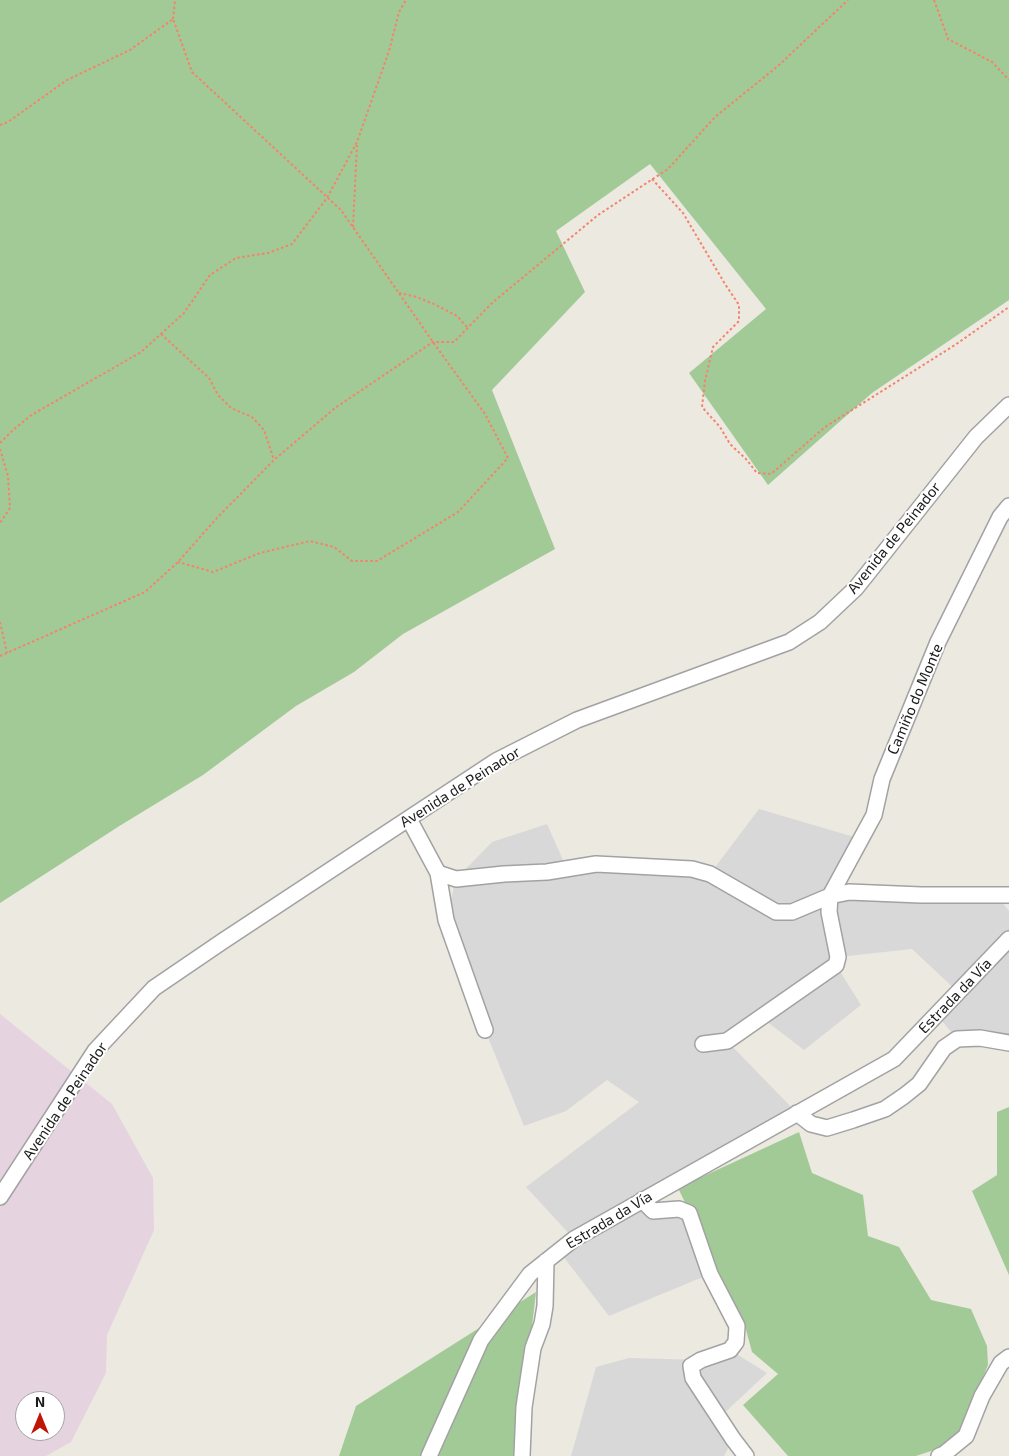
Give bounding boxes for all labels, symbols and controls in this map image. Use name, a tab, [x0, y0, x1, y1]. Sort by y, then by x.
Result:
street label: Avenida de Peinador	[844, 479, 944, 597]
street label: Camiño do Monte	[883, 641, 947, 757]
street label: Avenida de Peinador	[397, 743, 523, 831]
street label: Estrada da Vía	[915, 955, 995, 1037]
street label: Avenida de Peinador	[19, 1039, 111, 1163]
street label: Estrada da Vía	[563, 1187, 655, 1253]
north arrow	[15, 1391, 65, 1441]
text: N	[35, 1393, 45, 1410]

